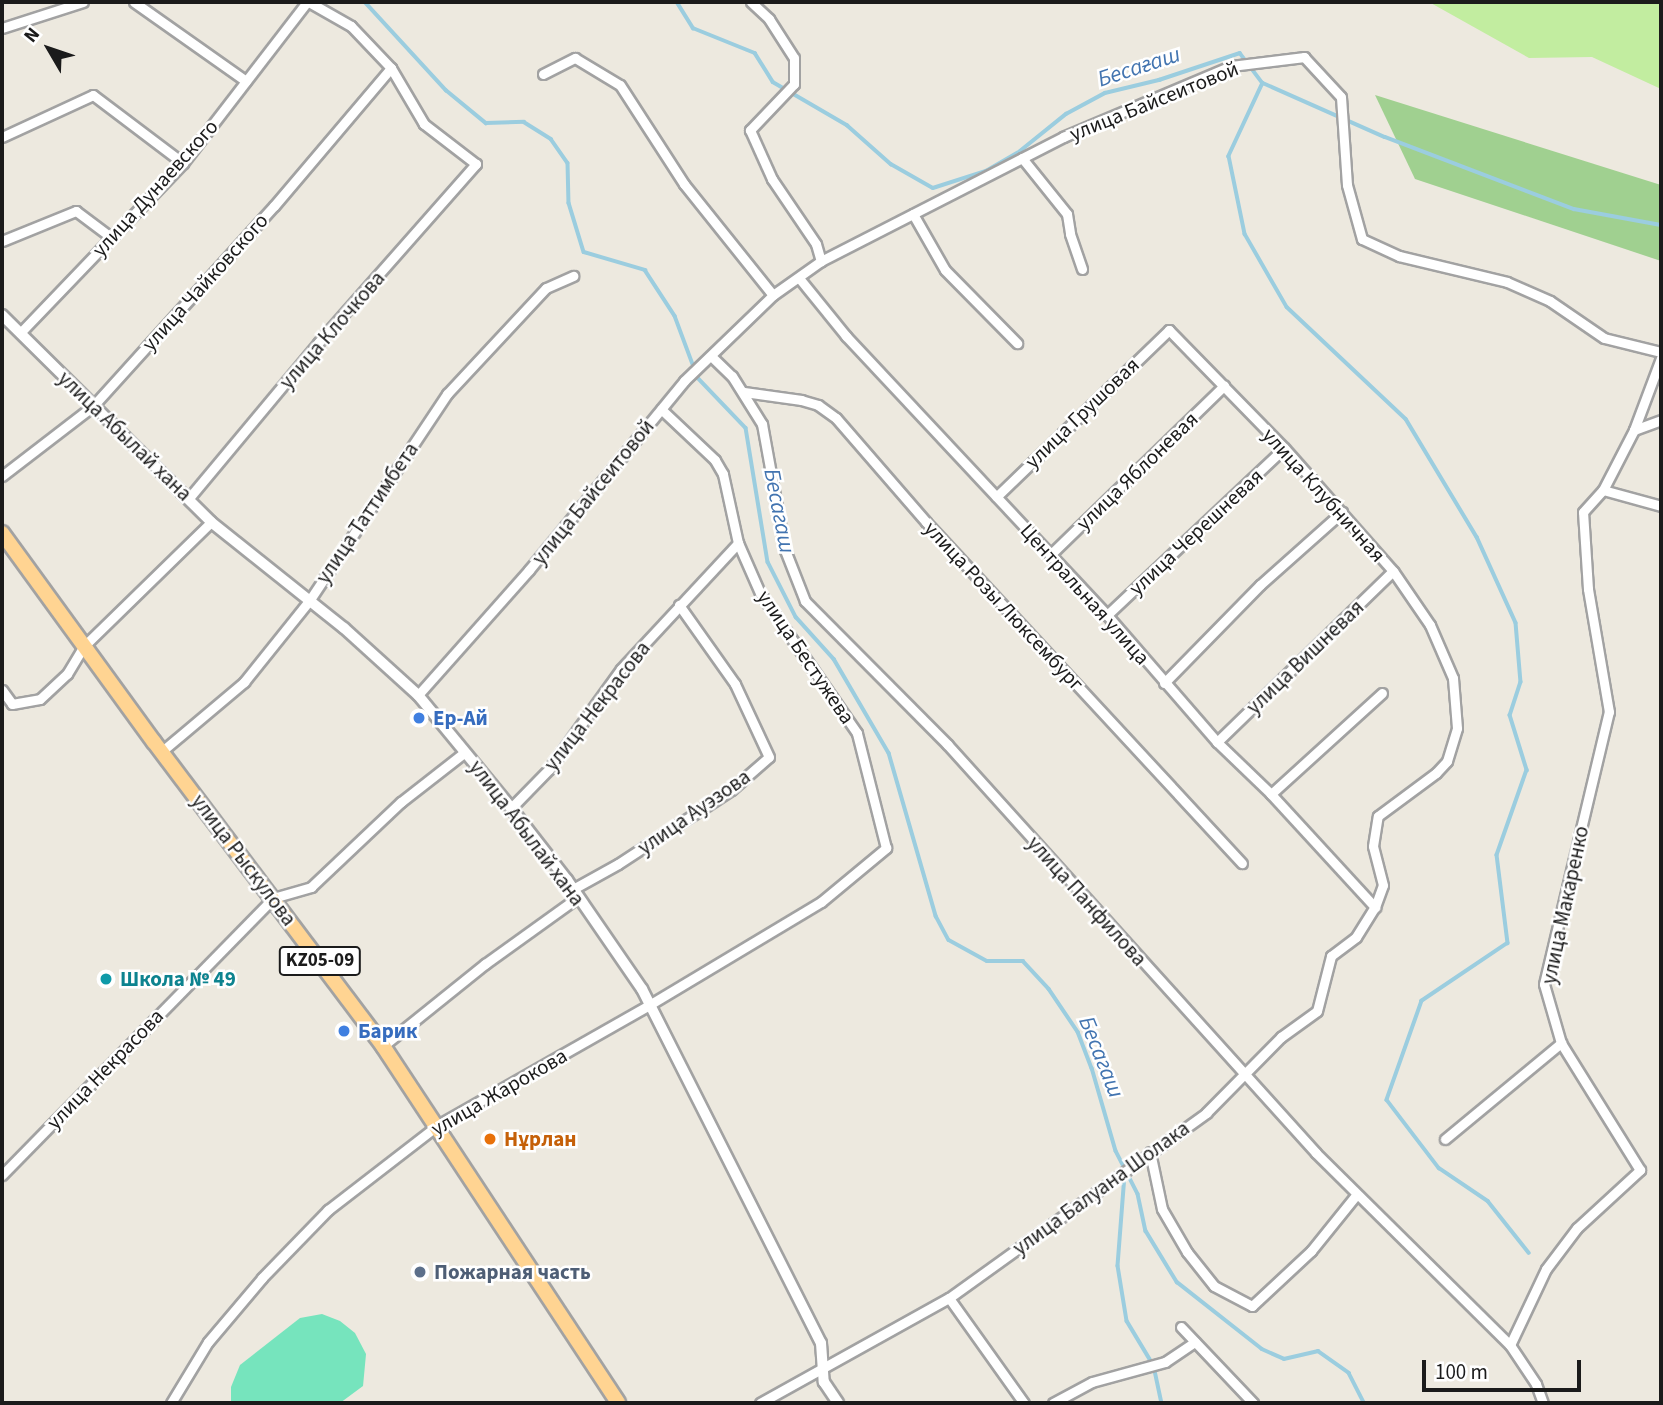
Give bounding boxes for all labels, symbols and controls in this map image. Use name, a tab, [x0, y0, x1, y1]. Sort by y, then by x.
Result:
north arrow	[14, 14, 84, 84]
text: N	[18, 22, 47, 49]
water label: Бесағаш	[1094, 41, 1184, 93]
street label: улица Байсеитовой	[1066, 56, 1242, 146]
street label: улица Дунаевского	[87, 114, 223, 262]
street label: улица Чайковского	[137, 208, 273, 356]
street label: улица Клочкова	[274, 266, 390, 394]
street label: улица Грушовая	[1020, 352, 1144, 474]
street label: улица Абылай хана	[53, 366, 197, 506]
street label: улица Яблоневая	[1071, 407, 1203, 535]
street label: улица Байсеитовой	[527, 414, 659, 570]
street label: улица Клубничная	[1257, 423, 1391, 567]
street label: улица Таттимбета	[310, 438, 424, 588]
street label: улица Черешневая	[1124, 463, 1268, 601]
water label: Бесагаш	[757, 466, 801, 556]
street label: улица Розы Люксембург	[919, 516, 1089, 696]
street label: Центральная улица	[1015, 518, 1155, 670]
street label: улица Бестужева	[752, 585, 860, 729]
street label: улица Вишневая	[1241, 595, 1369, 719]
street label: улица Некрасова	[539, 636, 655, 776]
place label: Ер-Ай	[433, 705, 488, 731]
marker: Ер-Ай	[411, 710, 427, 726]
street label: улица Абылай хана	[464, 755, 590, 911]
street label: улица Ауэзова	[633, 764, 755, 860]
street label: улица Рыскулова	[186, 789, 302, 931]
street label: улица Макаренко	[1536, 824, 1594, 986]
street label: улица Панфилова	[1022, 831, 1152, 971]
road number: KZ05-09	[278, 945, 362, 976]
place label: Школа № 49	[120, 966, 236, 992]
marker: Школа № 49	[98, 971, 114, 987]
street label: улица Некрасова	[41, 1004, 169, 1134]
water label: Бесагаш	[1072, 1012, 1130, 1102]
place label: Барик	[358, 1018, 417, 1044]
marker: Барик	[336, 1023, 352, 1039]
street label: улица Жарокова	[426, 1043, 572, 1141]
street label: улица Балуана Шолака	[1008, 1115, 1194, 1261]
place label: Нұрлан	[504, 1126, 576, 1152]
marker: Нұрлан	[482, 1131, 498, 1147]
place label: Пожарная часть	[434, 1259, 591, 1285]
marker: Пожарная часть	[412, 1264, 428, 1280]
scale bar	[1425, 1346, 1584, 1390]
text: 100 m	[1435, 1357, 1488, 1387]

